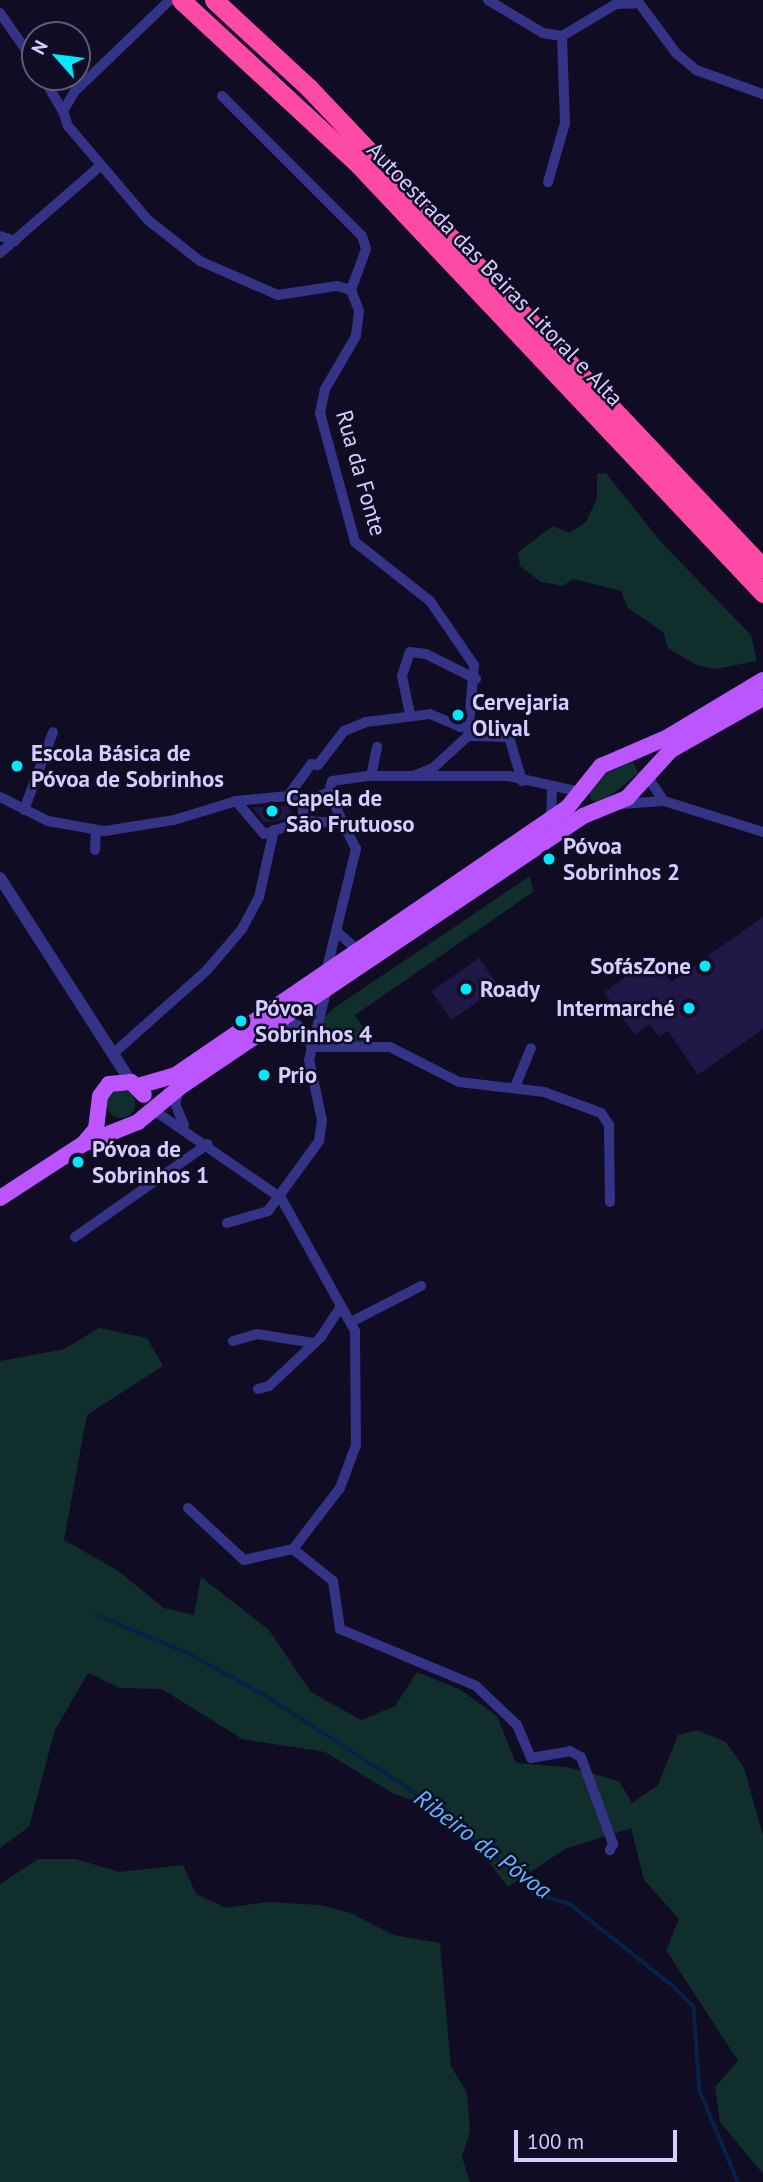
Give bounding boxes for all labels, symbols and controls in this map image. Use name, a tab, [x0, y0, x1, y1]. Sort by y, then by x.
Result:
north arrow	[21, 21, 91, 91]
text: N	[26, 36, 53, 58]
street label: Autoestrada das Beiras Litoral e Alta	[361, 136, 629, 412]
street label: Rua da Fonte	[330, 407, 392, 539]
place label: Cervejaria Olival	[472, 688, 570, 742]
marker: Cervejaria Olival	[450, 707, 466, 723]
place label: Escola Básica de Póvoa de Sobrinhos	[31, 739, 224, 793]
marker: Escola Básica de Póvoa de Sobrinhos	[9, 758, 25, 774]
place label: Capela de São Frutuoso	[286, 784, 415, 838]
marker: Capela de São Frutuoso	[264, 803, 280, 819]
place label: Póvoa Sobrinhos 2	[563, 832, 680, 886]
marker: Póvoa Sobrinhos 2	[541, 851, 557, 867]
place label: SofásZone	[590, 952, 691, 980]
marker: SofásZone	[697, 958, 713, 974]
place label: Roady	[480, 975, 540, 1003]
marker: Roady	[458, 981, 474, 997]
place label: Póvoa Sobrinhos 4	[255, 994, 372, 1048]
place label: Intermarché	[556, 994, 675, 1022]
marker: Intermarché	[681, 1000, 697, 1016]
marker: Póvoa Sobrinhos 4	[233, 1013, 249, 1029]
place label: Prio	[278, 1061, 317, 1089]
marker: Prio	[256, 1067, 272, 1083]
place label: Póvoa de Sobrinhos 1	[92, 1135, 209, 1189]
marker: Póvoa de Sobrinhos 1	[70, 1154, 86, 1170]
water label: Ribeiro da Póvoa	[409, 1783, 557, 1905]
scale bar	[518, 2116, 681, 2160]
text: 100 m	[527, 2128, 584, 2155]

